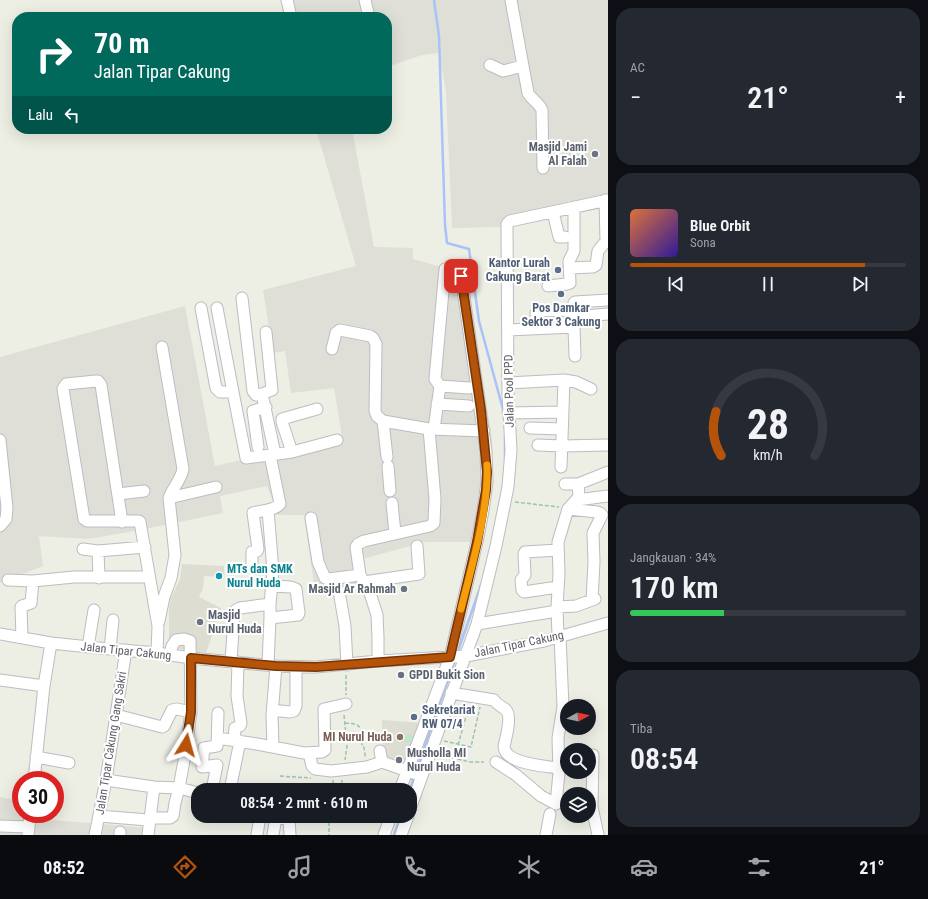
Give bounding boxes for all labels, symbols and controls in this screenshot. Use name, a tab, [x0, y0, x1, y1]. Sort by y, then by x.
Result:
text: 70 m	[94, 27, 150, 60]
icon: right	[28, 28, 80, 80]
text: AC	[630, 60, 645, 75]
text: Jalan Tipar Cakung	[94, 61, 230, 82]
text: 21°	[747, 80, 789, 115]
text: −	[630, 85, 641, 110]
text: +	[895, 85, 906, 110]
icon: left	[61, 104, 83, 126]
text: Lalu	[28, 106, 53, 124]
place label: Masjid Jami Al Falah	[529, 140, 587, 168]
marker: Masjid Jami Al Falah	[590, 149, 600, 159]
text: Blue Orbit	[690, 217, 750, 235]
text: Sona	[690, 235, 716, 250]
place label: Kantor Lurah Cakung Barat	[486, 256, 550, 284]
pin	[444, 259, 478, 293]
icon: arrive	[450, 265, 472, 287]
marker: Kantor Lurah Cakung Barat	[553, 265, 563, 275]
icon: previous	[665, 273, 687, 295]
icon: pause	[757, 273, 779, 295]
icon: next	[849, 273, 871, 295]
marker: Pos Damkar Sektor 3 Cakung	[556, 289, 566, 299]
place label: Pos Damkar Sektor 3 Cakung	[521, 301, 601, 329]
street label: Jalan Pool PPD	[501, 354, 517, 428]
text: 28	[747, 399, 789, 448]
text: km/h	[753, 446, 783, 462]
text: Jangkauan · 34%	[630, 550, 716, 565]
place label: MTs dan SMK Nurul Huda	[227, 562, 293, 590]
text: 170 km	[630, 570, 719, 605]
marker: MTs dan SMK Nurul Huda	[214, 571, 224, 581]
place label: Masjid Ar Rahmah	[309, 582, 396, 596]
marker: Masjid Ar Rahmah	[399, 584, 409, 594]
place label: Masjid Nurul Huda	[208, 608, 262, 636]
marker: Masjid Nurul Huda	[195, 617, 205, 627]
street label: Jalan Tipar Cakung	[473, 628, 565, 660]
street label: Jalan Tipar Cakung	[80, 639, 172, 663]
place label: GPDI Bukit Sion	[409, 668, 485, 682]
street label: Jalan Tipar Cakung Gang Sakri	[93, 670, 129, 816]
marker: GPDI Bukit Sion	[396, 670, 406, 680]
north arrow	[560, 699, 596, 735]
map controls	[560, 699, 596, 823]
place label: Sekretariat RW 07/4	[422, 703, 476, 731]
marker: Sekretariat RW 07/4	[409, 712, 419, 722]
text: Tiba	[630, 721, 652, 736]
position arrow	[165, 724, 207, 766]
place label: MI Nurul Huda	[323, 730, 392, 744]
marker: MI Nurul Huda	[395, 732, 405, 742]
text: 08:54	[630, 741, 698, 776]
button: search	[560, 743, 596, 779]
place label: Musholla MI Nurul Huda	[407, 746, 466, 774]
marker: Musholla MI Nurul Huda	[394, 755, 404, 765]
speed limit sign: 30	[12, 771, 64, 823]
button: layers	[560, 787, 596, 823]
text: 08:54 · 2 mnt · 610 m	[240, 794, 368, 812]
icon: directions	[171, 853, 199, 881]
icon: music	[286, 853, 314, 881]
icon: phone	[401, 853, 429, 881]
icon: climate	[515, 853, 543, 881]
icon: car	[630, 853, 658, 881]
icon: filters	[745, 853, 773, 881]
text: 08:52	[43, 857, 85, 878]
text: 21°	[859, 857, 885, 878]

